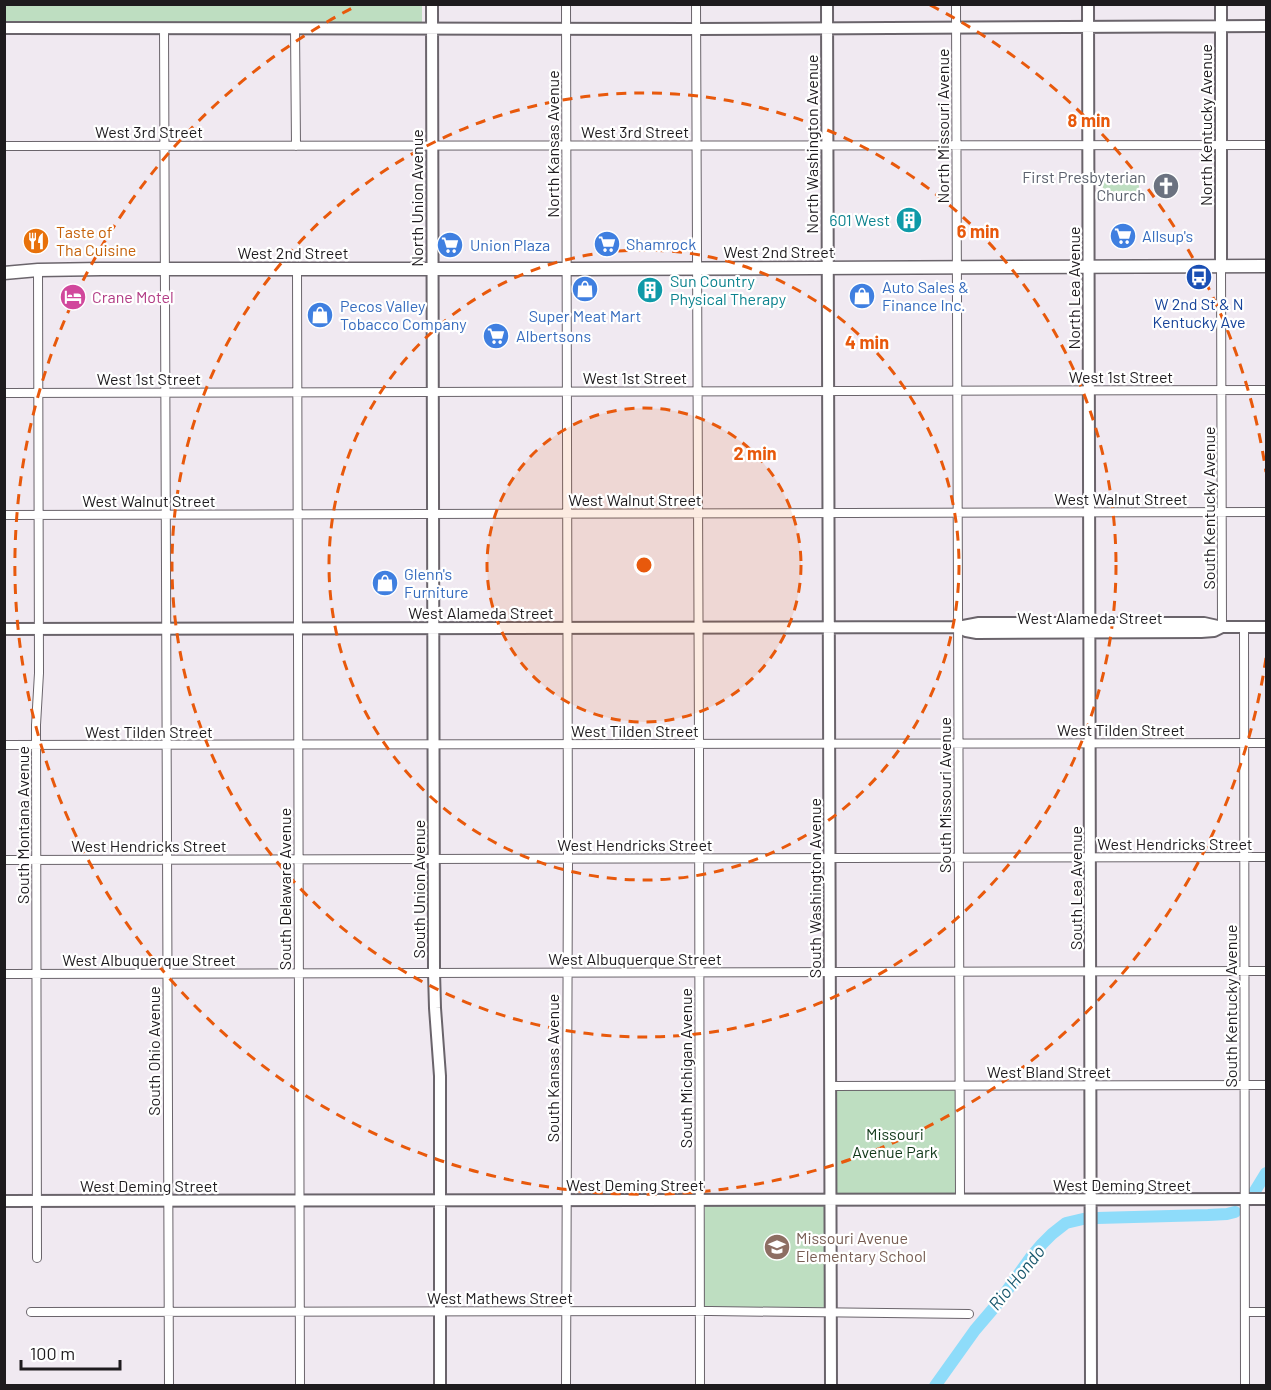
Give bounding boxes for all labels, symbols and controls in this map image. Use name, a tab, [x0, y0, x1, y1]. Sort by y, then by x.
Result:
street label: North Kentucky Avenue	[1196, 44, 1215, 206]
street label: North Missouri Avenue	[933, 48, 952, 204]
street label: North Washington Avenue	[802, 54, 821, 234]
street label: North Kansas Avenue	[543, 70, 562, 218]
text: 8 min	[1068, 109, 1110, 131]
street label: West 3rd Street	[95, 122, 203, 141]
street label: West 3rd Street	[581, 122, 689, 141]
street label: North Union Avenue	[407, 129, 426, 267]
place label: First Presbyterian Church	[1022, 167, 1146, 204]
church icon: First Presbyterian Church	[1151, 171, 1181, 201]
building icon: 601 West	[894, 205, 924, 235]
place label: 601 West	[829, 210, 890, 229]
text: 6 min	[957, 220, 999, 242]
supermarket icon: Allsup's	[1108, 221, 1138, 251]
place label: Taste of Tha Cuisine	[56, 222, 136, 259]
restaurant icon: Taste of Tha Cuisine	[21, 226, 51, 256]
place label: Allsup's	[1142, 226, 1193, 245]
street label: North Lea Avenue	[1064, 227, 1083, 350]
supermarket icon: Shamrock	[592, 229, 622, 259]
supermarket icon: Union Plaza	[435, 230, 465, 260]
place label: Shamrock	[626, 234, 696, 253]
place label: Union Plaza	[470, 235, 550, 254]
street label: West 2nd Street	[723, 242, 835, 261]
street label: West 2nd Street	[237, 243, 349, 262]
bus stop icon: W 2nd St & N Kentucky Ave	[1184, 262, 1214, 292]
place label: Sun Country Physical Therapy	[670, 271, 787, 308]
shop icon: Super Meat Mart	[570, 274, 600, 304]
building icon: Sun Country Physical Therapy	[635, 275, 665, 305]
place label: Auto Sales & Finance Inc.	[882, 277, 969, 314]
shop icon: Auto Sales & Finance Inc.	[847, 281, 877, 311]
hotel icon: Crane Motel	[58, 282, 88, 312]
place label: Crane Motel	[92, 287, 174, 306]
place label: W 2nd St & N Kentucky Ave	[1152, 294, 1246, 331]
place label: Pecos Valley Tobacco Company	[340, 296, 467, 333]
shop icon: Pecos Valley Tobacco Company	[305, 300, 335, 330]
place label: Super Meat Mart	[529, 306, 641, 325]
supermarket icon: Albertsons	[481, 321, 511, 351]
place label: Albertsons	[516, 326, 591, 345]
text: 4 min	[845, 331, 889, 353]
street label: West 1st Street	[1069, 367, 1173, 386]
street label: West 1st Street	[583, 368, 687, 387]
street label: West 1st Street	[97, 369, 201, 388]
street label: South Kentucky Avenue	[1199, 426, 1218, 590]
text: 2 min	[733, 442, 777, 464]
street label: West Walnut Street	[1054, 489, 1188, 508]
street label: West Walnut Street	[568, 490, 702, 509]
street label: West Walnut Street	[82, 491, 216, 510]
centre of rings	[634, 555, 654, 575]
place label: Glenn's Furniture	[404, 564, 469, 601]
shop icon: Glenn's Furniture	[370, 568, 400, 598]
street label: West Alameda Street	[408, 603, 554, 622]
street label: West Alameda Street	[1017, 608, 1163, 627]
street label: South Missouri Avenue	[935, 717, 954, 873]
street label: West Tilden Street	[1057, 720, 1185, 739]
street label: West Tilden Street	[571, 721, 699, 740]
street label: West Tilden Street	[85, 722, 213, 741]
street label: South Montana Avenue	[13, 746, 32, 904]
street label: South Washington Avenue	[805, 798, 824, 978]
street label: South Delaware Avenue	[275, 808, 294, 970]
street label: South Union Avenue	[409, 820, 428, 958]
street label: South Lea Avenue	[1066, 826, 1085, 950]
street label: West Hendricks Street	[1097, 834, 1253, 853]
street label: West Hendricks Street	[557, 835, 713, 854]
street label: West Hendricks Street	[71, 836, 227, 855]
street label: South Kentucky Avenue	[1221, 924, 1240, 1088]
street label: West Albuquerque Street	[548, 949, 722, 968]
street label: West Albuquerque Street	[62, 950, 236, 969]
street label: South Ohio Avenue	[144, 986, 163, 1116]
street label: South Michigan Avenue	[676, 988, 695, 1148]
street label: South Kansas Avenue	[543, 994, 562, 1142]
street label: West Bland Street	[987, 1062, 1111, 1081]
park label: Missouri Avenue Park	[852, 1124, 938, 1161]
street label: West Deming Street	[566, 1175, 704, 1194]
street label: West Deming Street	[1053, 1175, 1191, 1194]
street label: West Deming Street	[80, 1176, 218, 1195]
place label: Missouri Avenue Elementary School	[796, 1228, 926, 1265]
school or university icon: Missouri Avenue Elementary School	[762, 1232, 792, 1262]
water label: Rio Hondo	[983, 1240, 1049, 1314]
street label: West Mathews Street	[427, 1288, 573, 1307]
scale bar	[21, 1333, 120, 1371]
text: 100 m	[30, 1342, 75, 1364]

